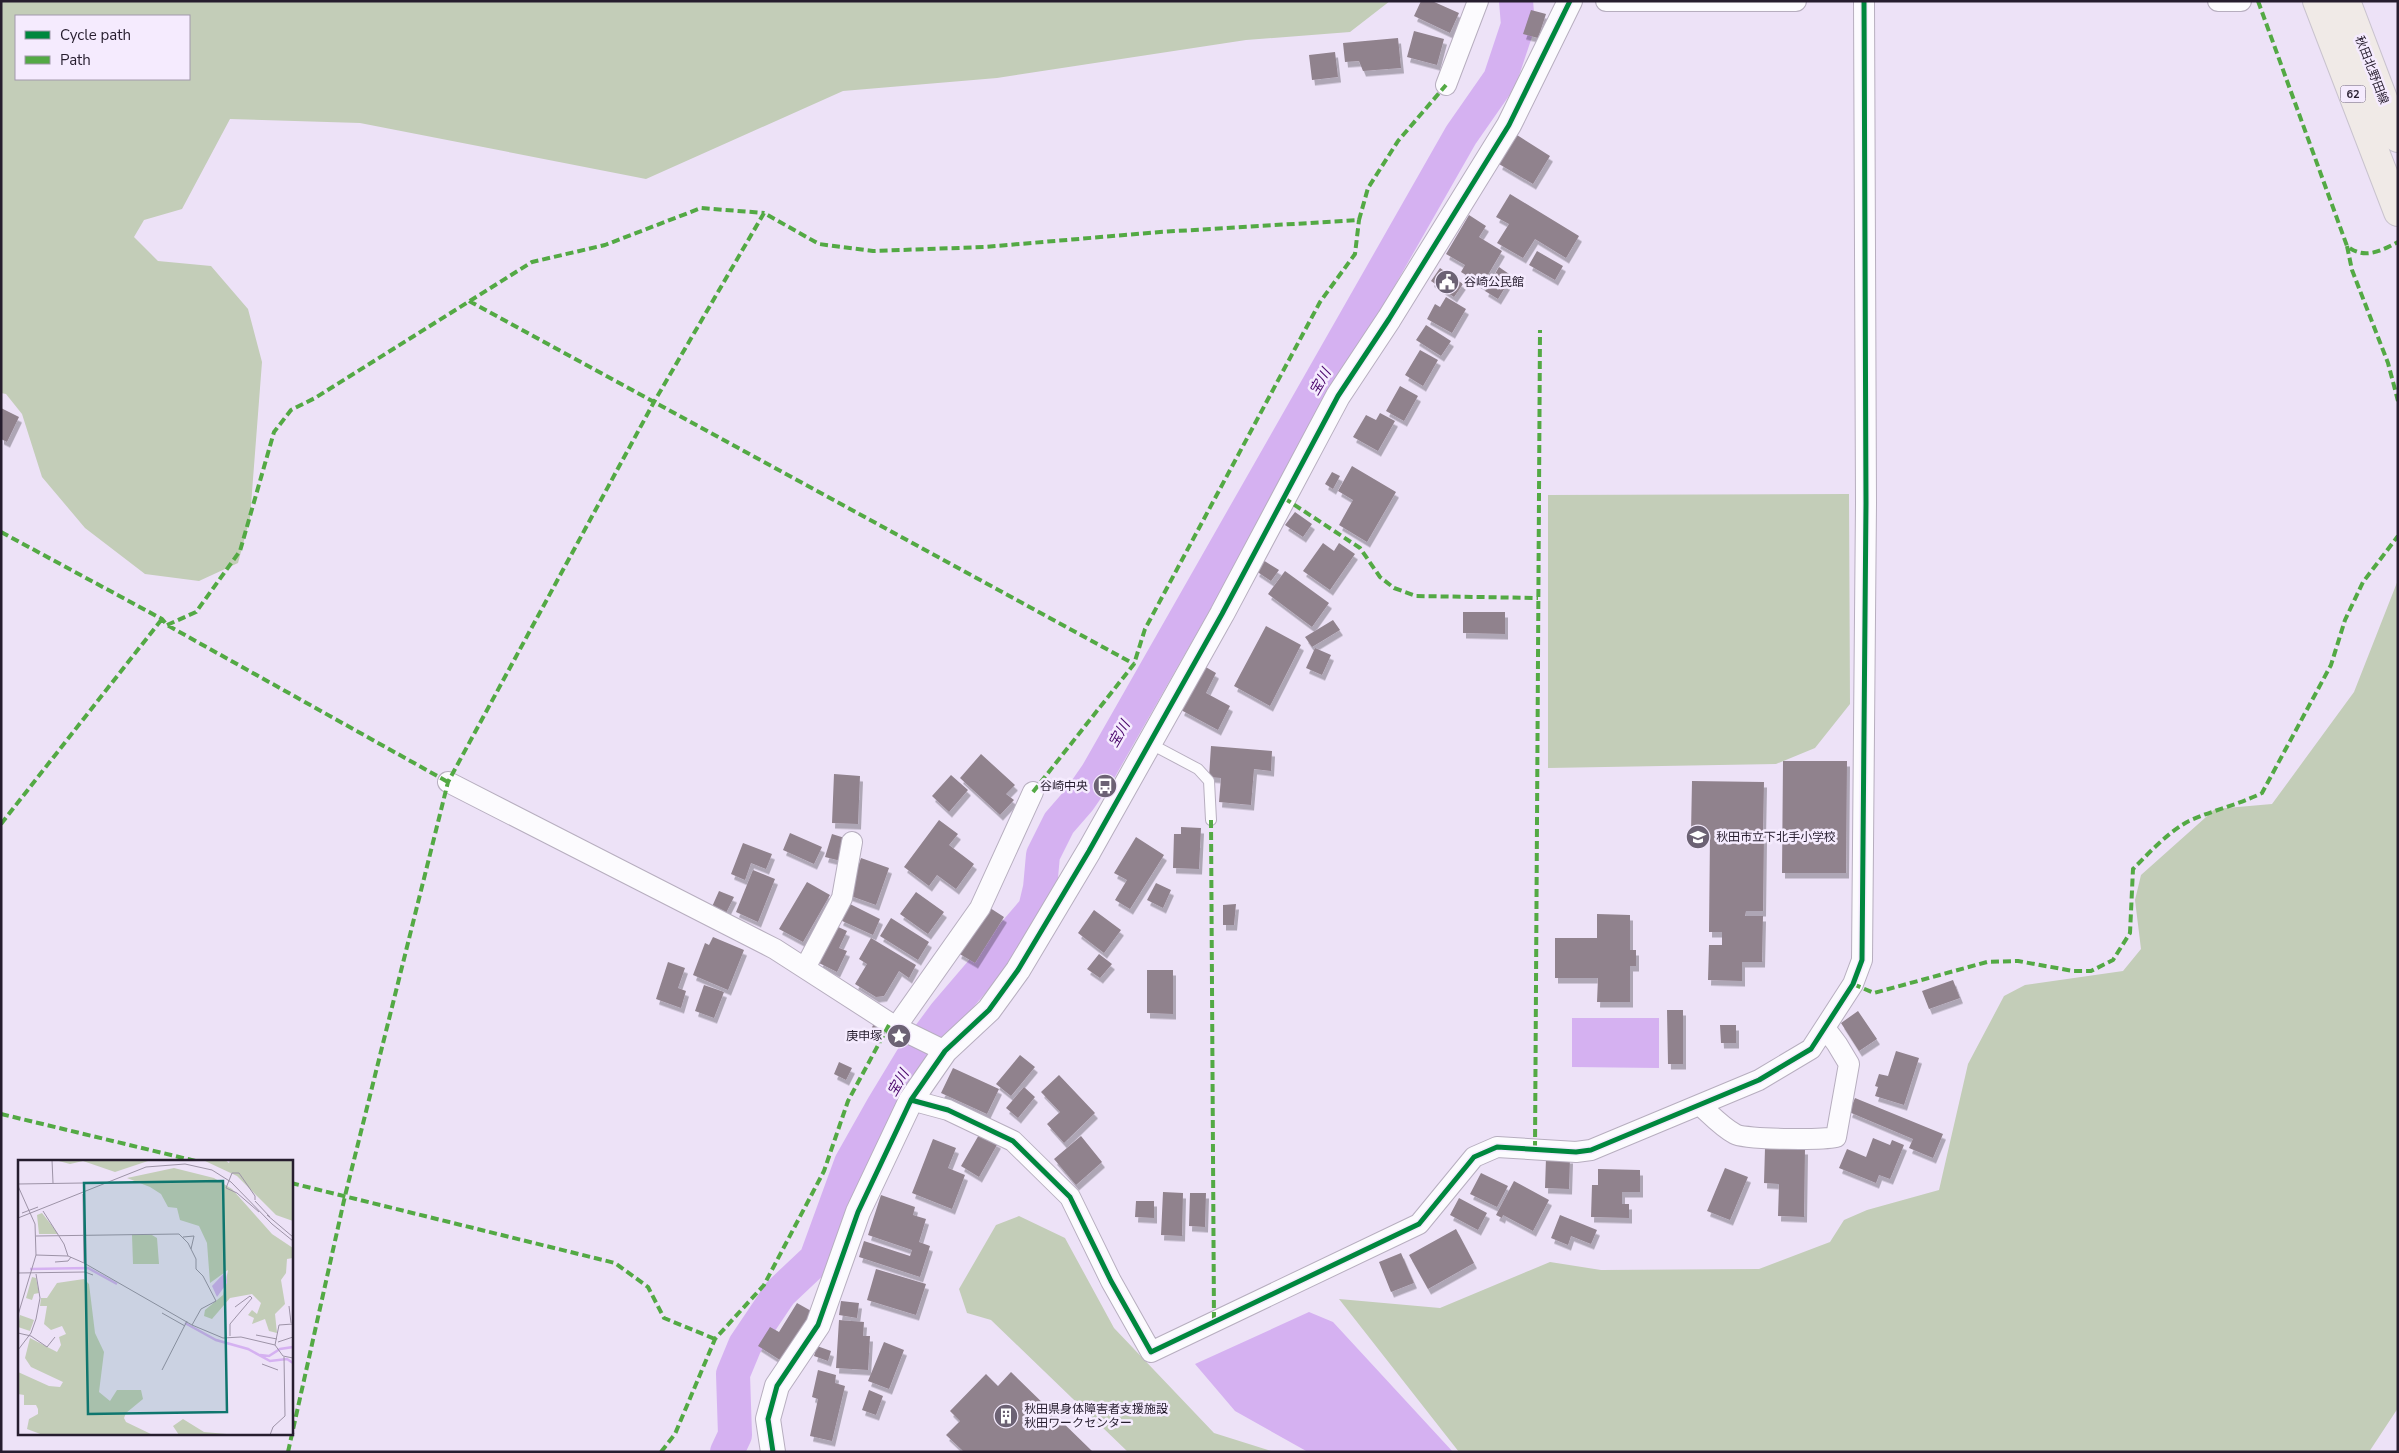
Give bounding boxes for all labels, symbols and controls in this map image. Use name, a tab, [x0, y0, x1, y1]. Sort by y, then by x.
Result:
legend	[15, 15, 190, 80]
text: Cycle path	[60, 25, 131, 45]
street label: 秋田北野田線	[2352, 34, 2392, 106]
text: Path	[60, 50, 91, 70]
road number: 62	[2340, 86, 2366, 102]
public building icon: 谷崎公民館	[1434, 269, 1460, 295]
place label: 谷崎公民館	[1464, 274, 1524, 290]
water label: 宝川	[1305, 363, 1336, 399]
water label: 宝川	[1104, 715, 1135, 751]
bus stop icon: 谷崎中央	[1092, 773, 1118, 799]
place label: 谷崎中央	[1040, 778, 1088, 794]
school or university icon: 秋田市立下北手小学校	[1685, 824, 1711, 850]
place label: 秋田市立下北手小学校	[1716, 829, 1836, 845]
place icon: 庚申塚	[886, 1023, 912, 1049]
place label: 庚申塚	[846, 1028, 882, 1044]
water label: 宝川	[883, 1064, 914, 1100]
inset map	[18, 1160, 292, 1436]
place label: 秋田県身体障害者支援施設 秋田ワークセンター	[1024, 1401, 1168, 1431]
building icon: 秋田県身体障害者支援施設 秋田ワークセンター	[993, 1403, 1019, 1429]

